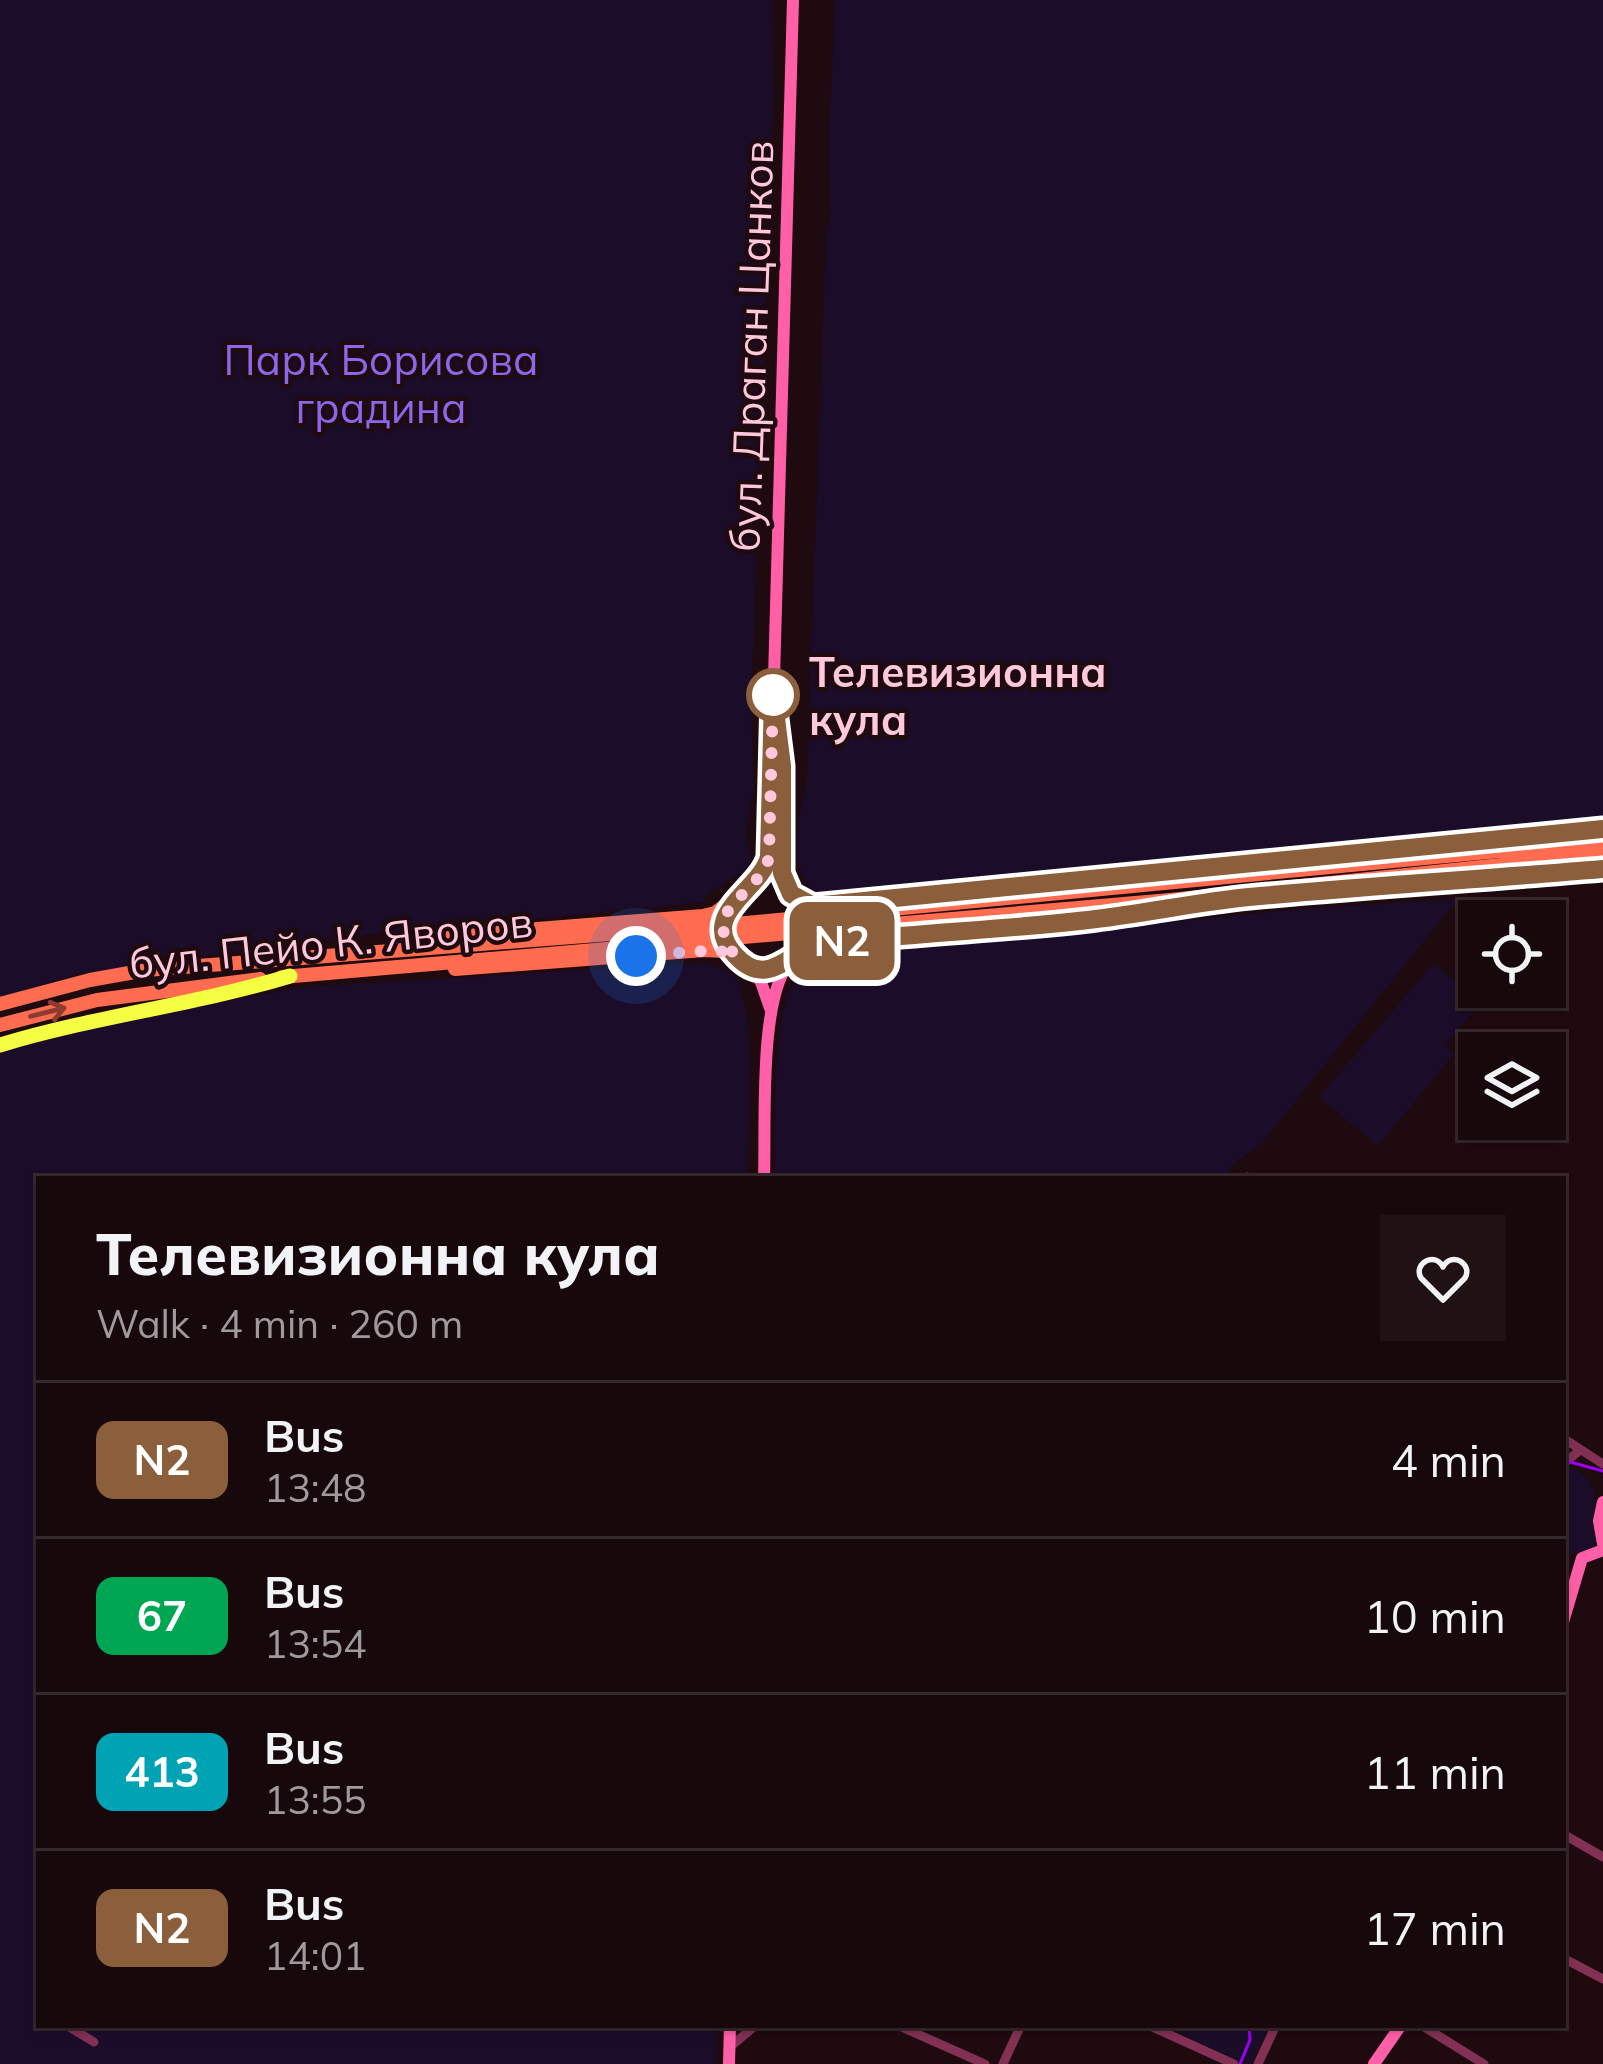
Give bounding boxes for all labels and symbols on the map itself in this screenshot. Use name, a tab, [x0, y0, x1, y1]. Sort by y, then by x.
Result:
street label: бул. Драган Цанков	[717, 140, 785, 552]
park label: Парк Борисова градина	[223, 333, 539, 434]
place label: Телевизионна кула	[809, 645, 1107, 746]
marker: Телевизионна кула	[748, 670, 798, 720]
street label: бул. Пейо К. Яворов	[127, 894, 535, 990]
line badge: N2	[788, 902, 896, 980]
your location	[606, 926, 666, 986]
one-way arrow	[29, 1000, 67, 1022]

